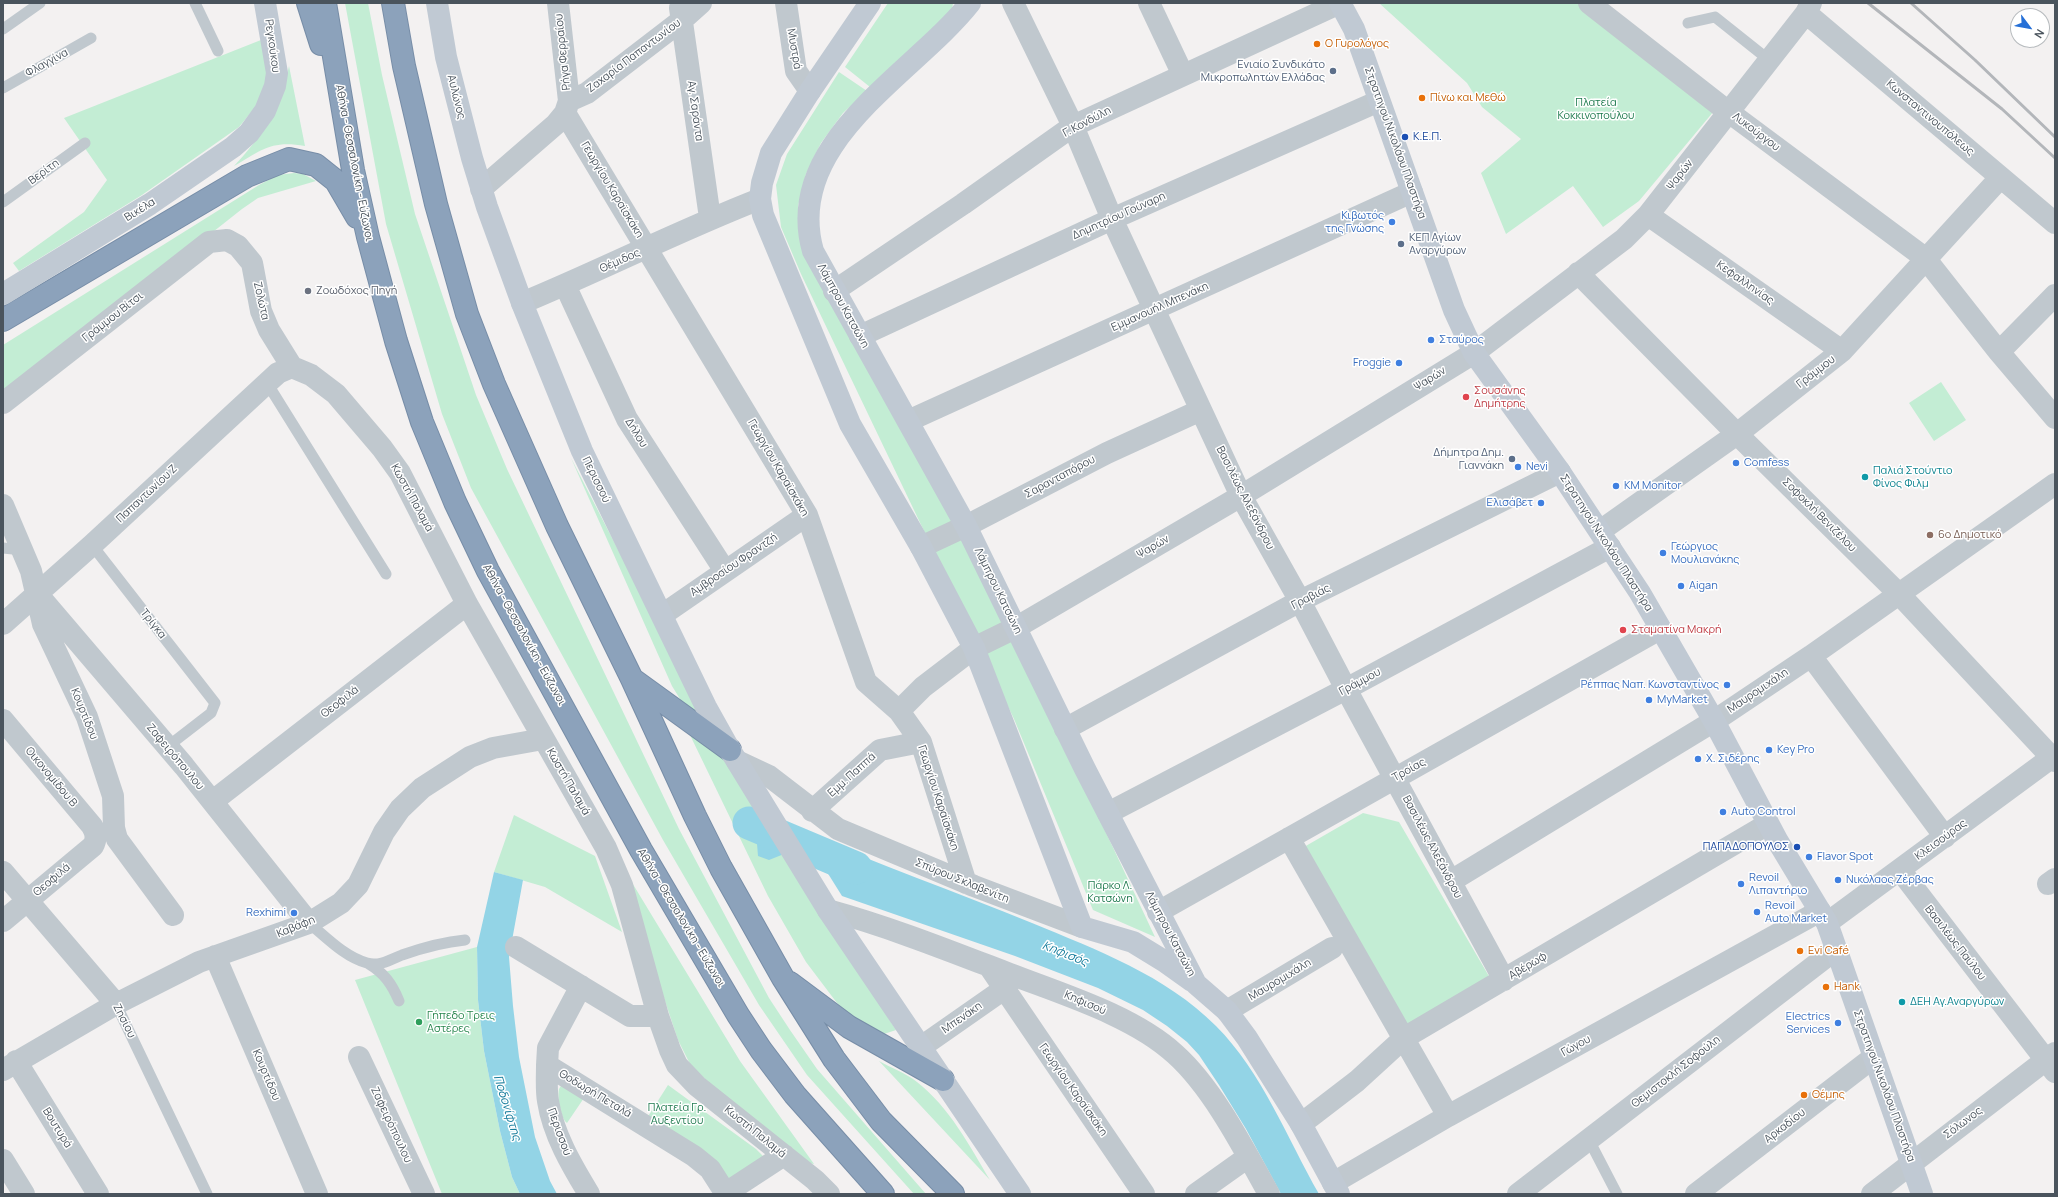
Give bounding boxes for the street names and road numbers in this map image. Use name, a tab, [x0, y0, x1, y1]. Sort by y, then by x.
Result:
street label: Ρήγα Φερραίου	[552, 13, 574, 91]
street label: Ζαχαρία Παπαντωνίου	[584, 16, 684, 96]
street label: Ρεγκούκου	[262, 18, 282, 74]
street label: Μυστρά	[784, 28, 804, 70]
street label: Φλαγγίνα	[23, 46, 71, 80]
street label: Στρατηγού Νικολάου Πλαστήρα	[1361, 65, 1429, 221]
street label: Αυλώνος	[444, 74, 468, 120]
street label: Κωνσταντινουπόλεως	[1883, 77, 1977, 159]
street label: Αγ. Σαράντα	[684, 80, 706, 142]
street label: Αθήνα - Θεσσαλονίκη - Εύζωνοι	[332, 83, 376, 243]
street label: Γ. Κονδύλη	[1061, 104, 1113, 140]
street label: Λυκούργου	[1730, 110, 1782, 154]
street label: Γεωργίου Καραϊσκάκη	[578, 140, 646, 240]
street label: Βερίτη	[26, 157, 62, 187]
street label: Ψαρών	[1664, 157, 1696, 193]
street label: Δημητρίου Γούναρη	[1070, 189, 1168, 243]
street label: Βικέλα	[122, 195, 158, 225]
street label: Θέμιδος	[598, 246, 642, 276]
street label: Κεφαλληνίας	[1714, 258, 1776, 308]
street label: Λάμπρου Κατσώνη	[814, 262, 872, 350]
street label: Εμμανουήλ Μπενάκη	[1109, 280, 1211, 334]
street label: Ζολώτα	[250, 281, 272, 321]
street label: Γράμμου Βίτσι	[80, 289, 146, 345]
street label: Γράμμου	[1794, 353, 1838, 391]
street label: Ψαρών	[1412, 364, 1448, 394]
street label: Δήλου	[622, 416, 650, 450]
street label: Γεωργίου Καραϊσκάκη	[745, 417, 811, 519]
street label: Βασιλέως Αλεξάνδρου	[1213, 444, 1277, 552]
street label: Σαρανταπόρου	[1023, 453, 1097, 501]
street label: Περισσού	[579, 455, 613, 505]
street label: Παπαντωνίου Ζ	[114, 462, 180, 526]
street label: Κωστή Παλαμά	[388, 462, 436, 534]
street label: Στρατηγού Νικολάου Πλαστήρα	[1557, 472, 1655, 614]
street label: Σοφοκλή Βενιζέλου	[1779, 475, 1859, 555]
street label: Αμβροσίου Φραντζή	[688, 531, 780, 599]
street label: Ψαρών	[1135, 533, 1171, 561]
street label: Λάμπρου Κατσώνη	[971, 546, 1025, 636]
street label: Αθήνα - Θεσσαλονίκη - Εύζωνοι	[480, 562, 568, 708]
street label: Γραβιάς	[1289, 582, 1333, 612]
street label: Τρίγκα	[137, 606, 169, 642]
street label: Γράμμου	[1337, 666, 1383, 698]
street label: Μαυρομιχάλη	[1725, 666, 1791, 716]
street label: Θεοφιλά	[319, 683, 361, 721]
street label: Κουρτίδου	[68, 686, 100, 742]
street label: Ζαφειρόπουλου	[143, 721, 207, 793]
street label: Οικονομίδου Β	[22, 744, 80, 810]
street label: Γεωργίου Καραϊσκάκη	[915, 744, 961, 852]
street label: Κωστή Παλαμά	[543, 746, 593, 818]
street label: Εμμ. Παππά	[825, 750, 879, 800]
street label: Τροίας	[1390, 755, 1428, 785]
street label: Βασιλέως Αλεξάνδρου	[1399, 794, 1465, 900]
street label: Κλεισούρας	[1913, 817, 1969, 863]
street label: Αθήνα - Θεσσαλονίκη - Εύζωνοι	[634, 846, 728, 990]
street label: Σπύρου Σκλαβενίτη	[913, 856, 1011, 906]
street label: Θεοφιλά	[31, 861, 73, 899]
street label: Λάμπρου Κατσώνη	[1142, 889, 1198, 979]
street label: Βασιλέως Παύλου	[1922, 903, 1988, 983]
street label: Καβάφη	[275, 913, 317, 941]
street label: Αβέρωφ	[1507, 950, 1549, 982]
street label: Μαυρομιχάλη	[1246, 956, 1314, 1004]
street label: Κηφισού	[1062, 988, 1108, 1018]
street label: Μπενάκη	[939, 999, 985, 1037]
street label: Ζησίου	[110, 1002, 138, 1040]
street label: Στρατηγού Νικολάου Πλαστήρα	[1850, 1008, 1918, 1164]
street label: Γώγου	[1559, 1033, 1593, 1059]
street label: Θεμιστοκλή Σοφούλη	[1629, 1033, 1723, 1111]
street label: Γεωργίου Καραϊσκάκη	[1036, 1041, 1110, 1139]
street label: Κουρτίδου	[249, 1048, 283, 1102]
street label: Θοδωρή Πεταλά	[556, 1067, 634, 1121]
street label: Ζαφειρόπουλου	[368, 1085, 414, 1165]
street label: Κωστή Παλαμά	[722, 1103, 788, 1161]
street label: Σόλωνος	[1941, 1104, 1985, 1142]
street label: Βουτυρά	[39, 1105, 75, 1151]
street label: Περισσού	[544, 1106, 574, 1158]
street label: Αρκαδίου	[1762, 1106, 1808, 1146]

